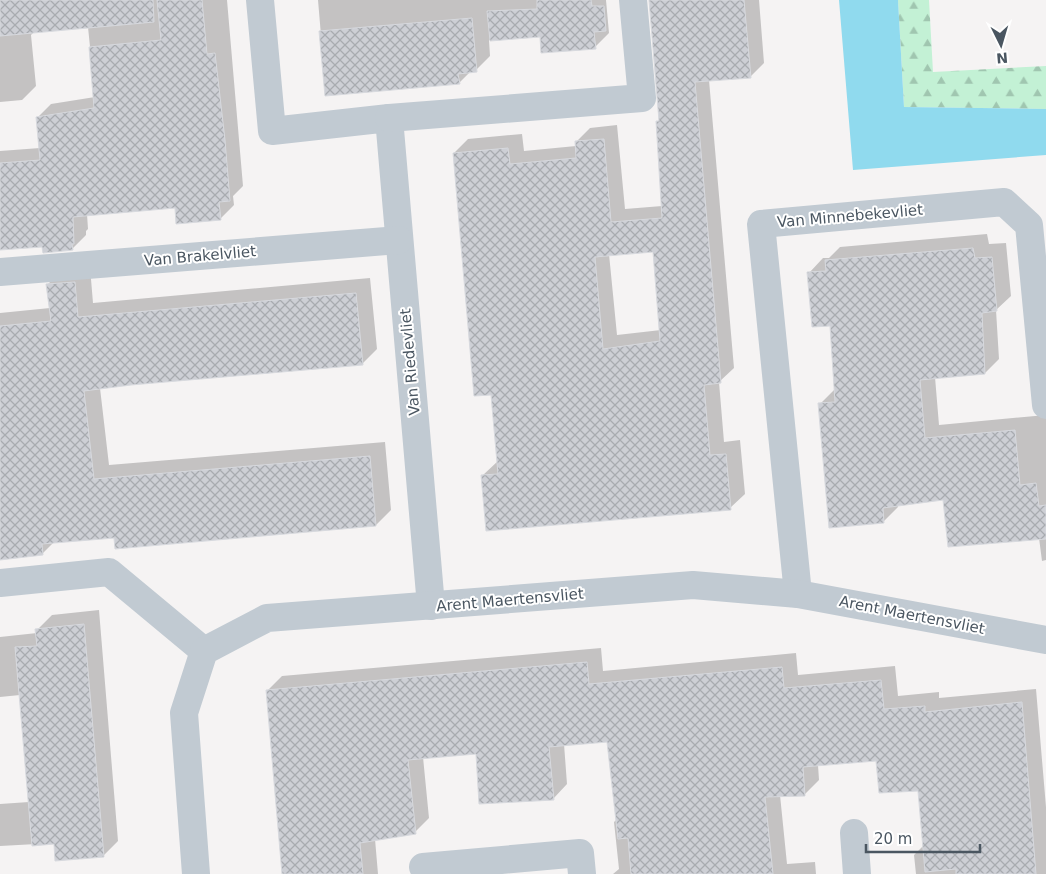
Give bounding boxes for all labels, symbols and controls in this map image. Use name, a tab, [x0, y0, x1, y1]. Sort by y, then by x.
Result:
north arrow	[976, 20, 1026, 70]
text: N	[996, 49, 1009, 66]
street label: Van Minnebekevliet	[776, 201, 924, 231]
street label: Van Brakelvliet	[143, 242, 257, 270]
street label: Van Riedevliet	[396, 308, 424, 416]
street label: Arent Maertensvliet	[436, 585, 584, 615]
street label: Arent Maertensvliet	[838, 592, 986, 638]
scale bar	[866, 822, 980, 854]
text: 20 m	[874, 830, 912, 848]

